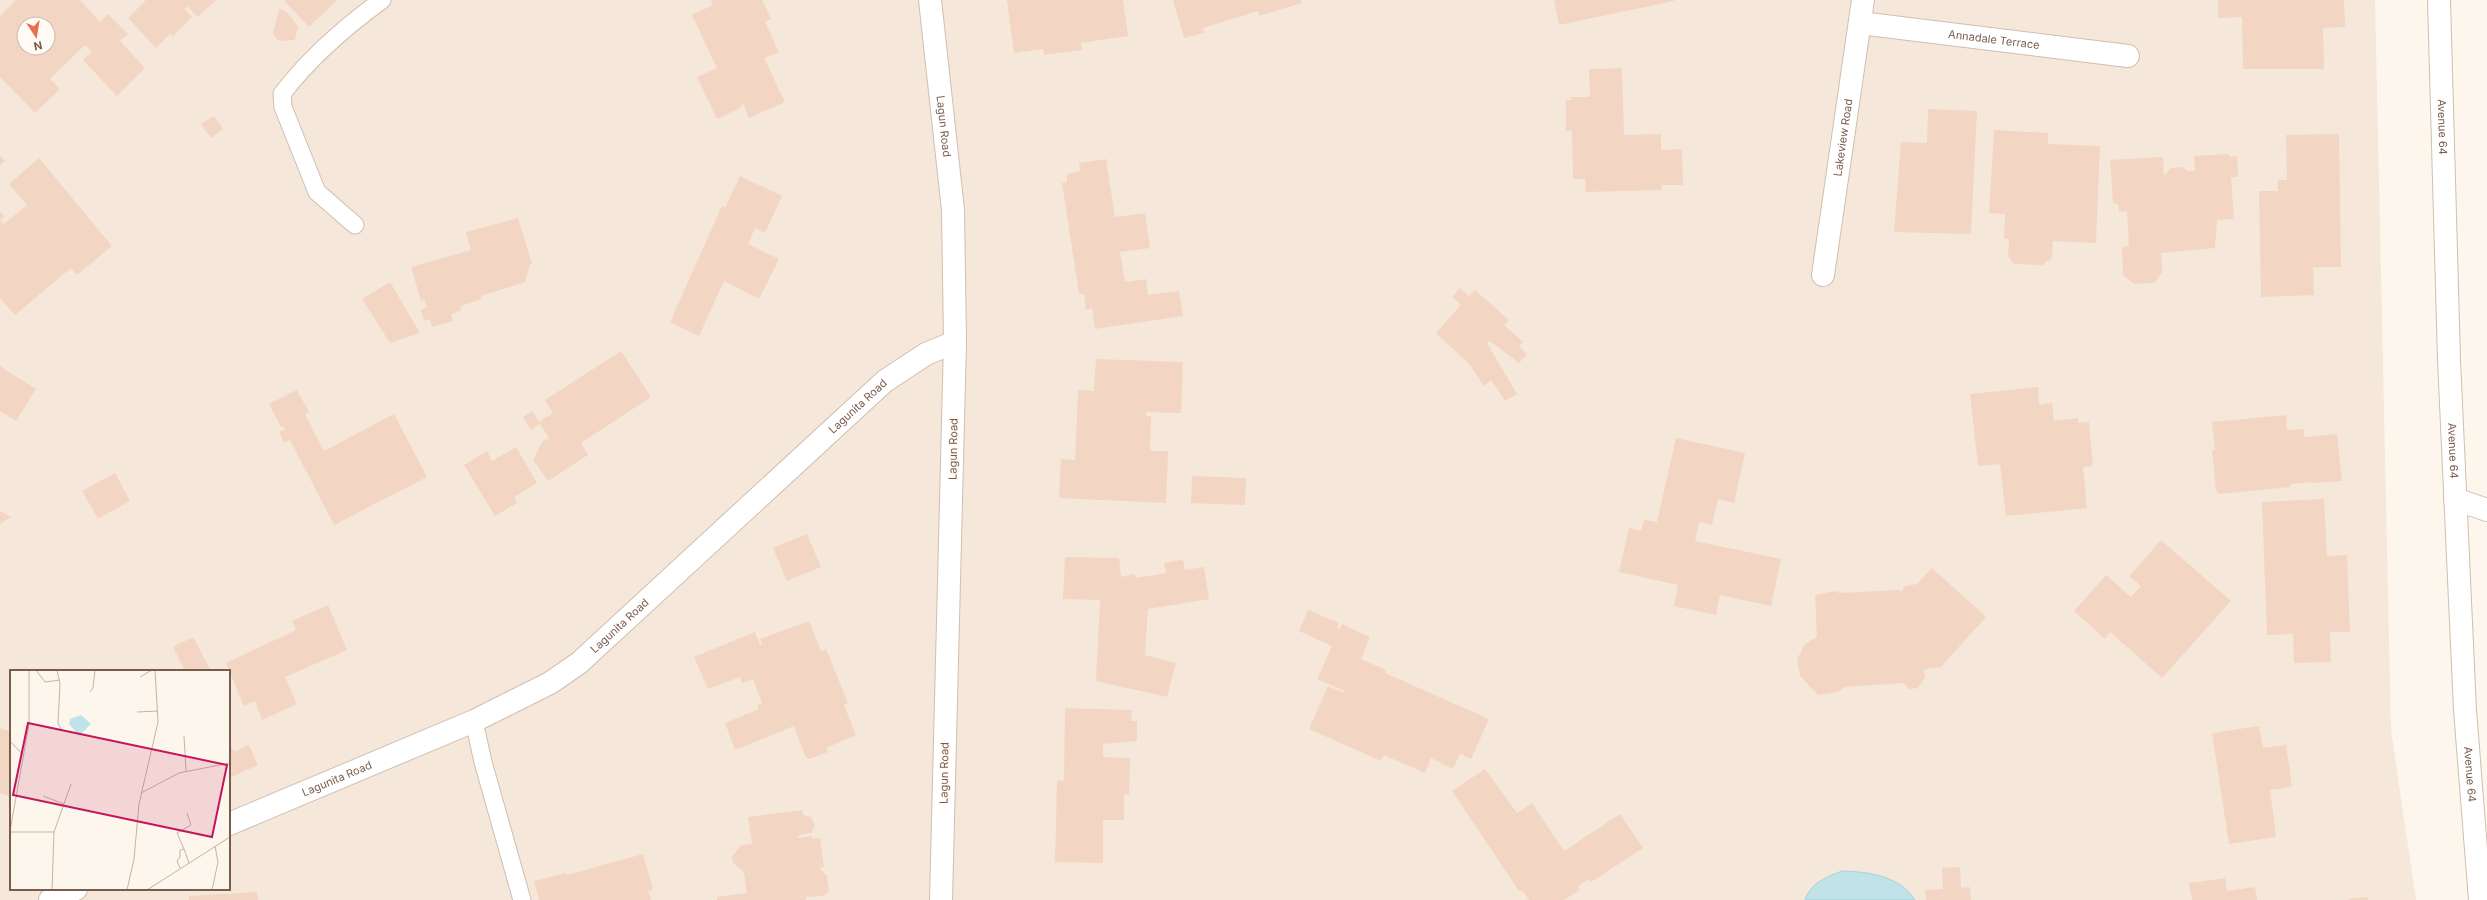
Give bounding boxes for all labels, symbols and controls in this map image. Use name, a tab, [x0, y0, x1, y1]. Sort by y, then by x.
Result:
north arrow	[16, 16, 56, 56]
street label: Annadale Terrace	[1947, 27, 2040, 52]
text: N	[33, 38, 44, 54]
street label: Lagun Road	[934, 95, 954, 158]
street label: Lakeview Road	[1830, 98, 1856, 177]
street label: Avenue 64	[2435, 99, 2450, 155]
street label: Lagunita Road	[826, 376, 890, 436]
street label: Lagun Road	[945, 418, 961, 480]
street label: Avenue 64	[2445, 423, 2461, 479]
street label: Lagunita Road	[587, 595, 652, 656]
inset map	[10, 670, 230, 890]
street label: Lagun Road	[936, 742, 952, 804]
street label: Avenue 64	[2461, 746, 2479, 803]
street label: Lagunita Road	[300, 758, 374, 800]

